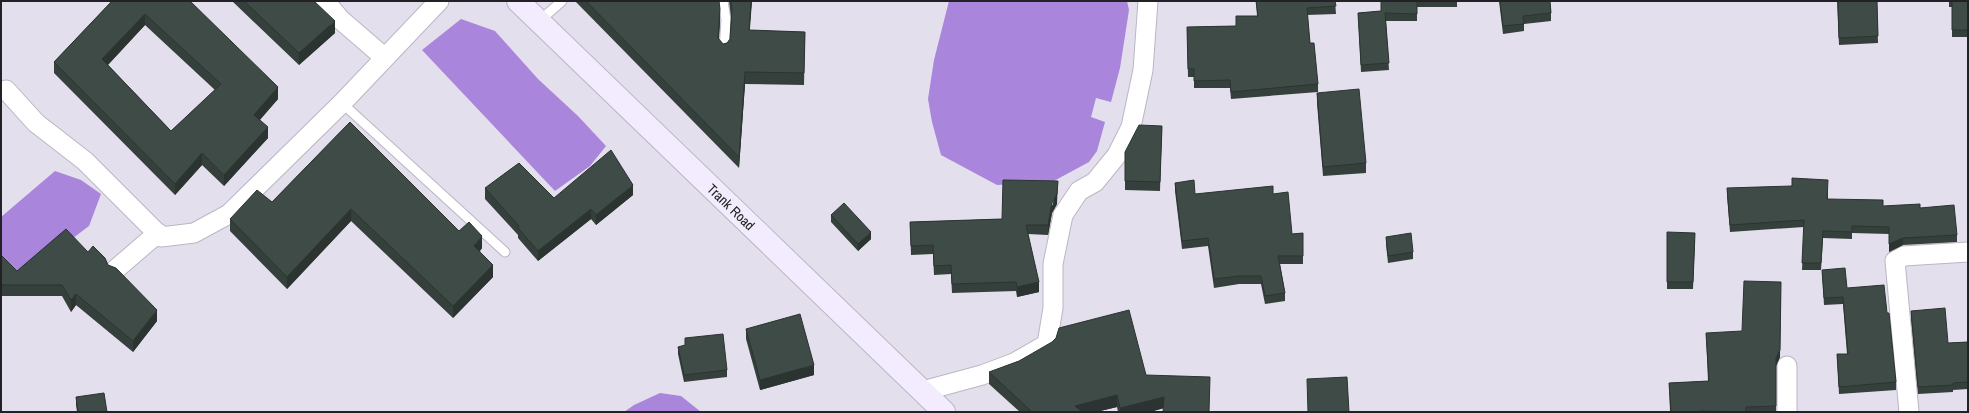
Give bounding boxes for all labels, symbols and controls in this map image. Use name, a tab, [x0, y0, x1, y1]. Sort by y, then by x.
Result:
street label: Trank Road	[703, 180, 759, 234]

